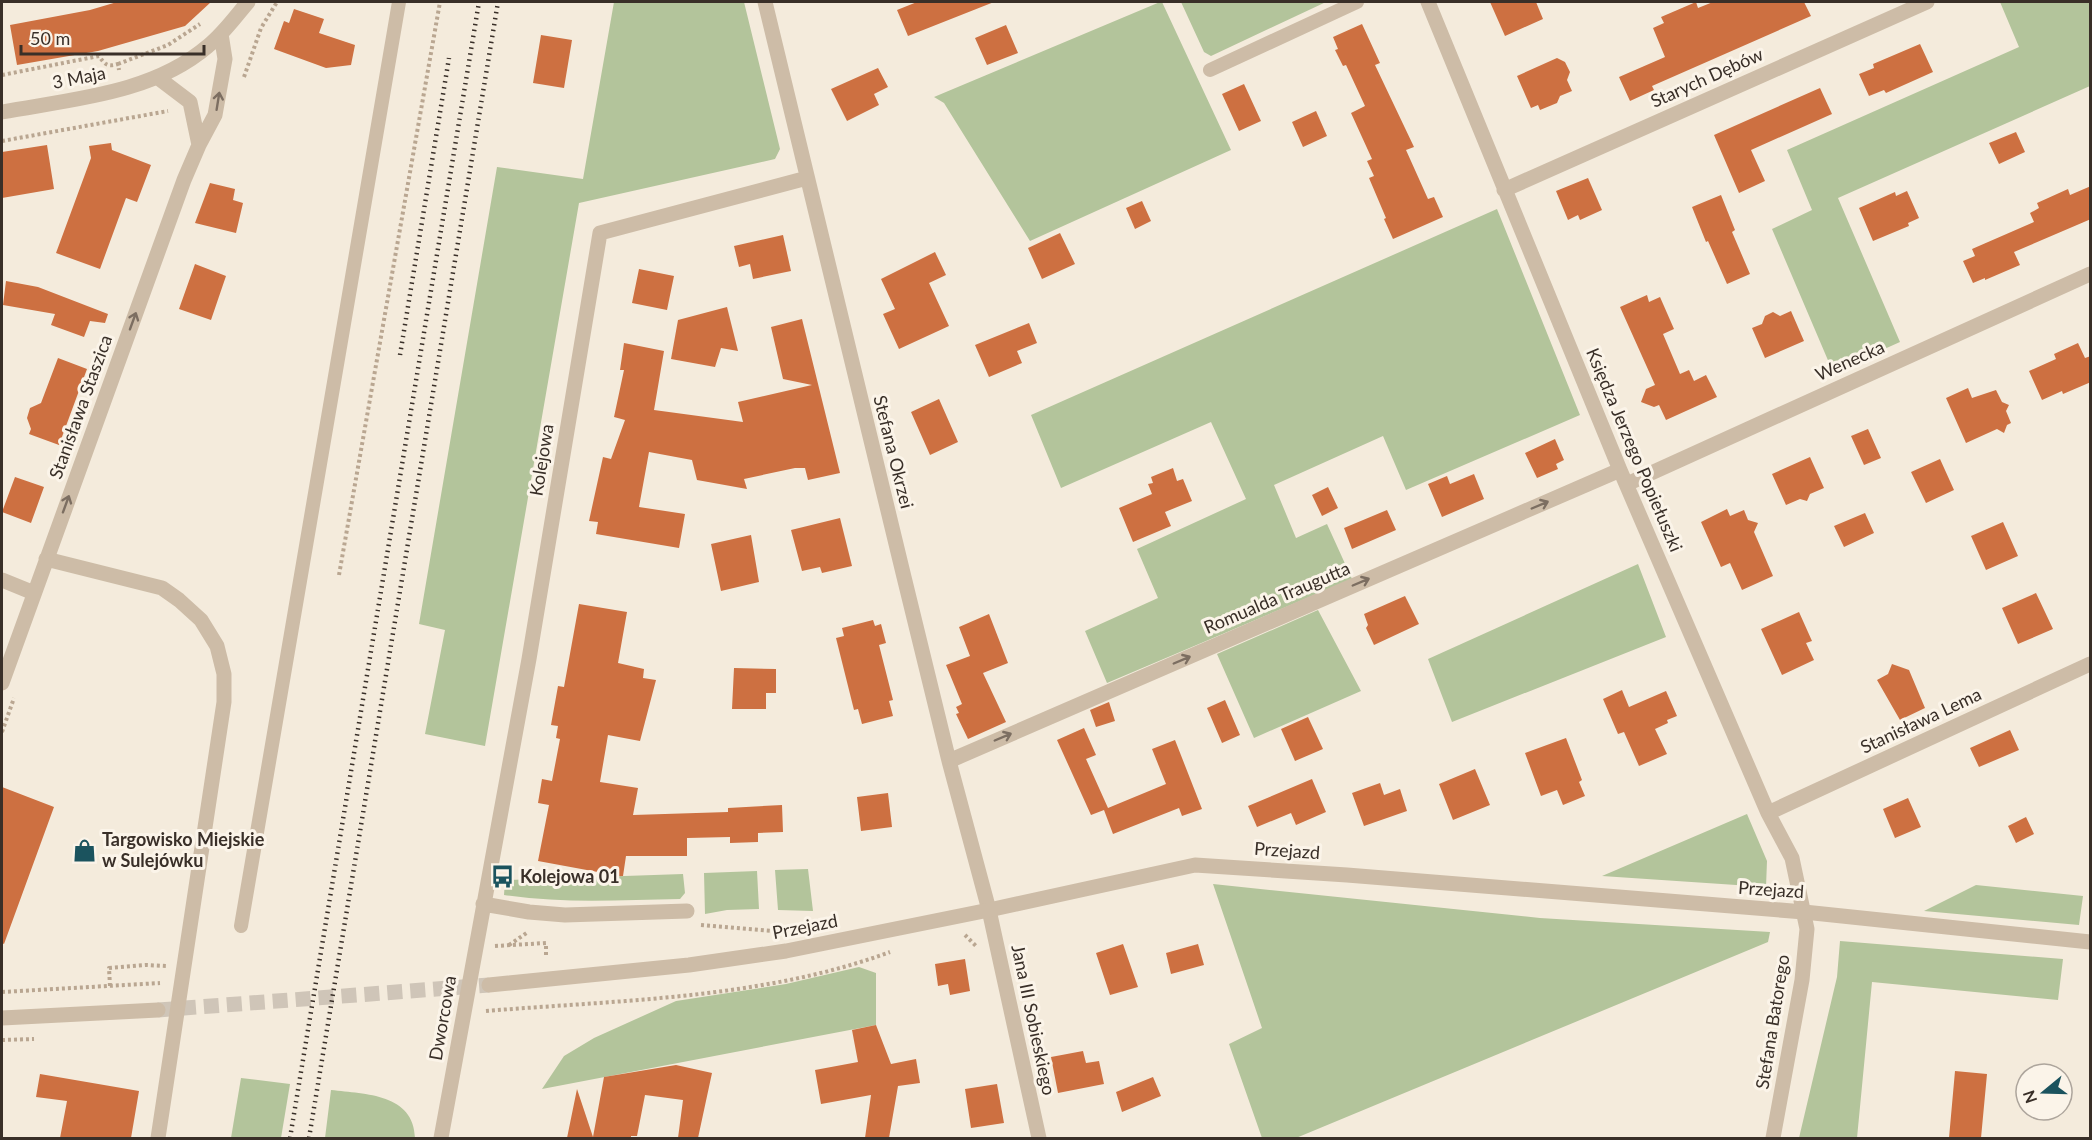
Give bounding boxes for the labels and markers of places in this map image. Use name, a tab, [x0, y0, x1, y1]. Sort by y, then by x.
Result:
place label: Targowisko Miejskie w Sulejówku	[102, 828, 265, 871]
shop icon: Targowisko Miejskie w Sulejówku	[71, 837, 97, 863]
bus stop icon: Kolejowa 01	[489, 864, 515, 890]
place label: Kolejowa 01	[520, 865, 620, 887]

